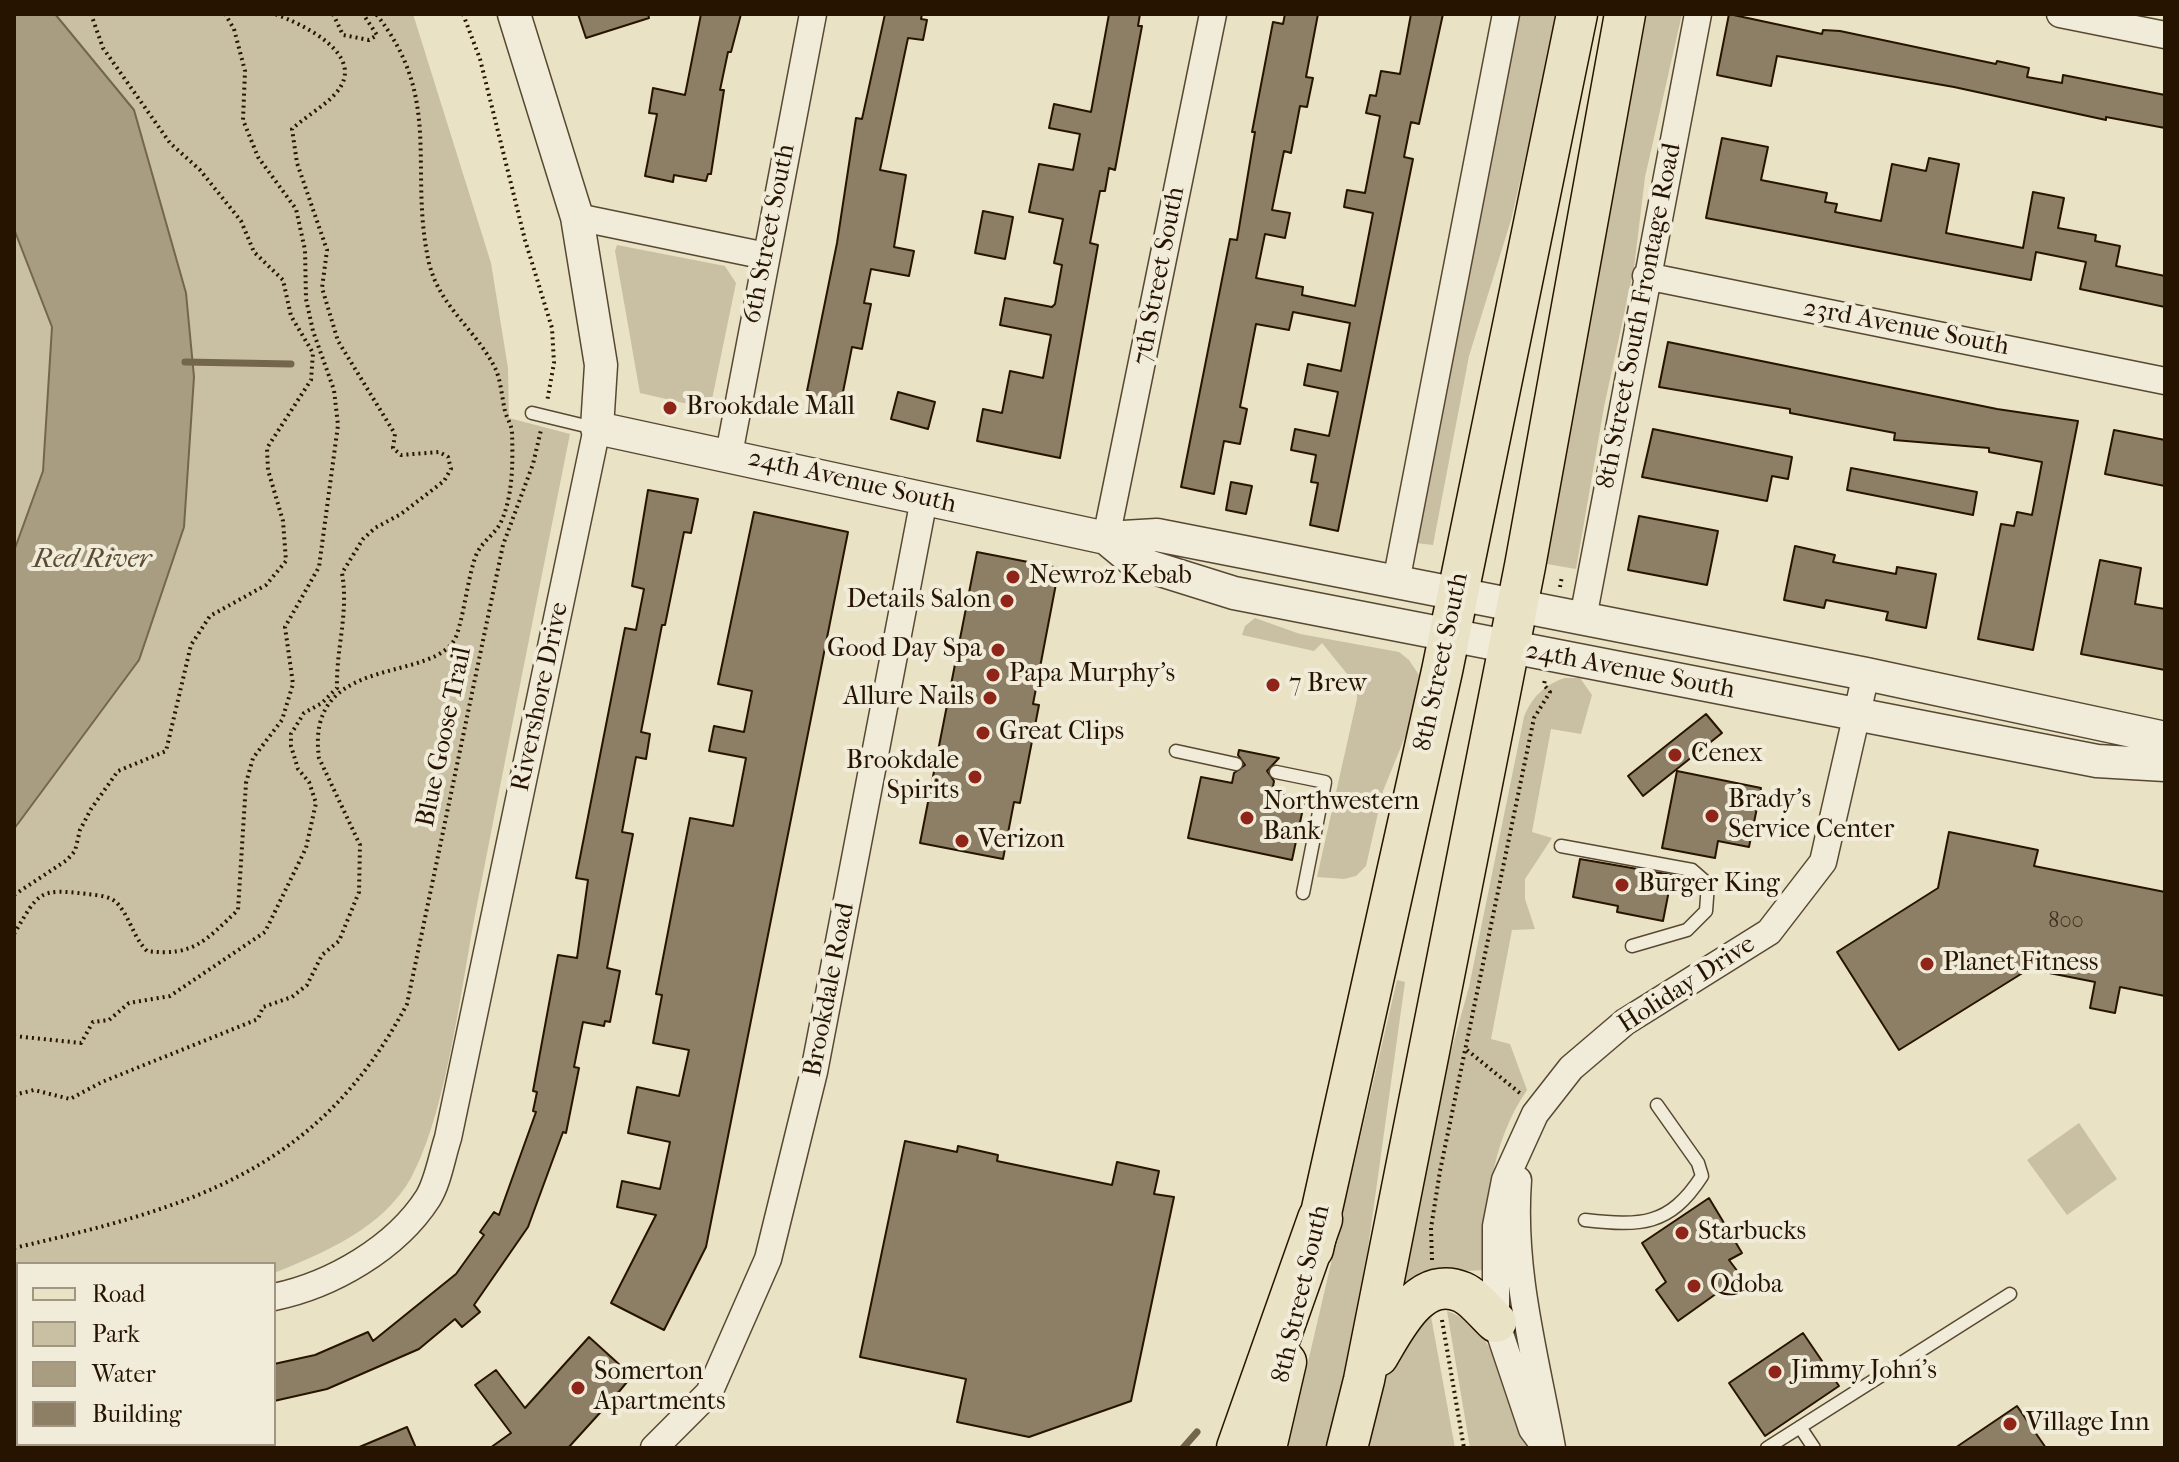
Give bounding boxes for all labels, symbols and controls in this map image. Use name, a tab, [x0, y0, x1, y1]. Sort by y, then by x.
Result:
street label: 6th Street South	[737, 141, 803, 327]
street label: 8th Street South Frontage Road	[1591, 141, 1689, 491]
street label: 7th Street South	[1127, 184, 1193, 368]
street label: 23rd Avenue South	[1801, 293, 2011, 363]
place label: Brookdale Mall	[686, 392, 855, 424]
marker: Brookdale Mall	[661, 399, 679, 417]
street label: 24th Avenue South	[745, 443, 959, 521]
water label: Red River	[33, 543, 151, 577]
place label: Newroz Kebab	[1029, 561, 1192, 593]
marker: Newroz Kebab	[1004, 568, 1022, 586]
street label: 8th Street South	[1408, 570, 1476, 754]
place label: Details Salon	[846, 585, 991, 617]
marker: Details Salon	[998, 592, 1016, 610]
street label: Rivershore Drive	[506, 600, 576, 794]
place label: Good Day Spa	[827, 634, 982, 666]
street label: 24th Avenue South	[1523, 635, 1737, 707]
marker: Good Day Spa	[989, 641, 1007, 659]
street label: Blue Goose Trail	[411, 644, 479, 830]
place label: Papa Murphy's	[1009, 659, 1175, 691]
marker: Papa Murphy's	[984, 666, 1002, 684]
place label: 7 Brew	[1289, 669, 1367, 701]
marker: 7 Brew	[1264, 676, 1282, 694]
place label: Allure Nails	[843, 682, 974, 714]
marker: Allure Nails	[981, 689, 999, 707]
place label: Great Clips	[999, 717, 1124, 749]
marker: Great Clips	[974, 724, 992, 742]
place label: Cenex	[1691, 739, 1763, 771]
place label: Brookdale Spirits	[846, 746, 959, 808]
marker: Cenex	[1666, 746, 1684, 764]
marker: Brookdale Spirits	[966, 768, 984, 786]
place label: Brady's Service Center	[1728, 785, 1894, 846]
place label: Northwestern Bank	[1263, 787, 1419, 848]
marker: Brady's Service Center	[1703, 807, 1721, 825]
marker: Northwestern Bank	[1238, 809, 1256, 827]
place label: Verizon	[978, 825, 1065, 857]
marker: Verizon	[953, 832, 971, 850]
place label: Burger King	[1638, 869, 1780, 901]
marker: Burger King	[1613, 876, 1631, 894]
street label: Brookdale Road	[798, 900, 862, 1080]
house number: 800	[2048, 909, 2084, 935]
street label: Holiday Drive	[1613, 929, 1761, 1041]
place label: Planet Fitness	[1943, 948, 2098, 980]
marker: Planet Fitness	[1918, 955, 1936, 973]
street label: 8th Street South	[1266, 1202, 1338, 1386]
place label: Starbucks	[1698, 1217, 1806, 1249]
marker: Starbucks	[1673, 1224, 1691, 1242]
legend	[16, 1262, 276, 1446]
place label: Qdoba	[1710, 1270, 1783, 1302]
marker: Qdoba	[1685, 1277, 1703, 1295]
text: Road	[92, 1280, 145, 1308]
text: Park	[92, 1320, 140, 1348]
place label: Jimmy John's	[1791, 1356, 1937, 1388]
place label: Somerton Apartments	[594, 1357, 726, 1418]
text: Water	[92, 1360, 156, 1388]
marker: Jimmy John's	[1766, 1363, 1784, 1381]
marker: Somerton Apartments	[569, 1379, 587, 1397]
text: Building	[92, 1400, 182, 1428]
place label: Village Inn	[2026, 1408, 2150, 1440]
marker: Village Inn	[2001, 1415, 2019, 1433]

